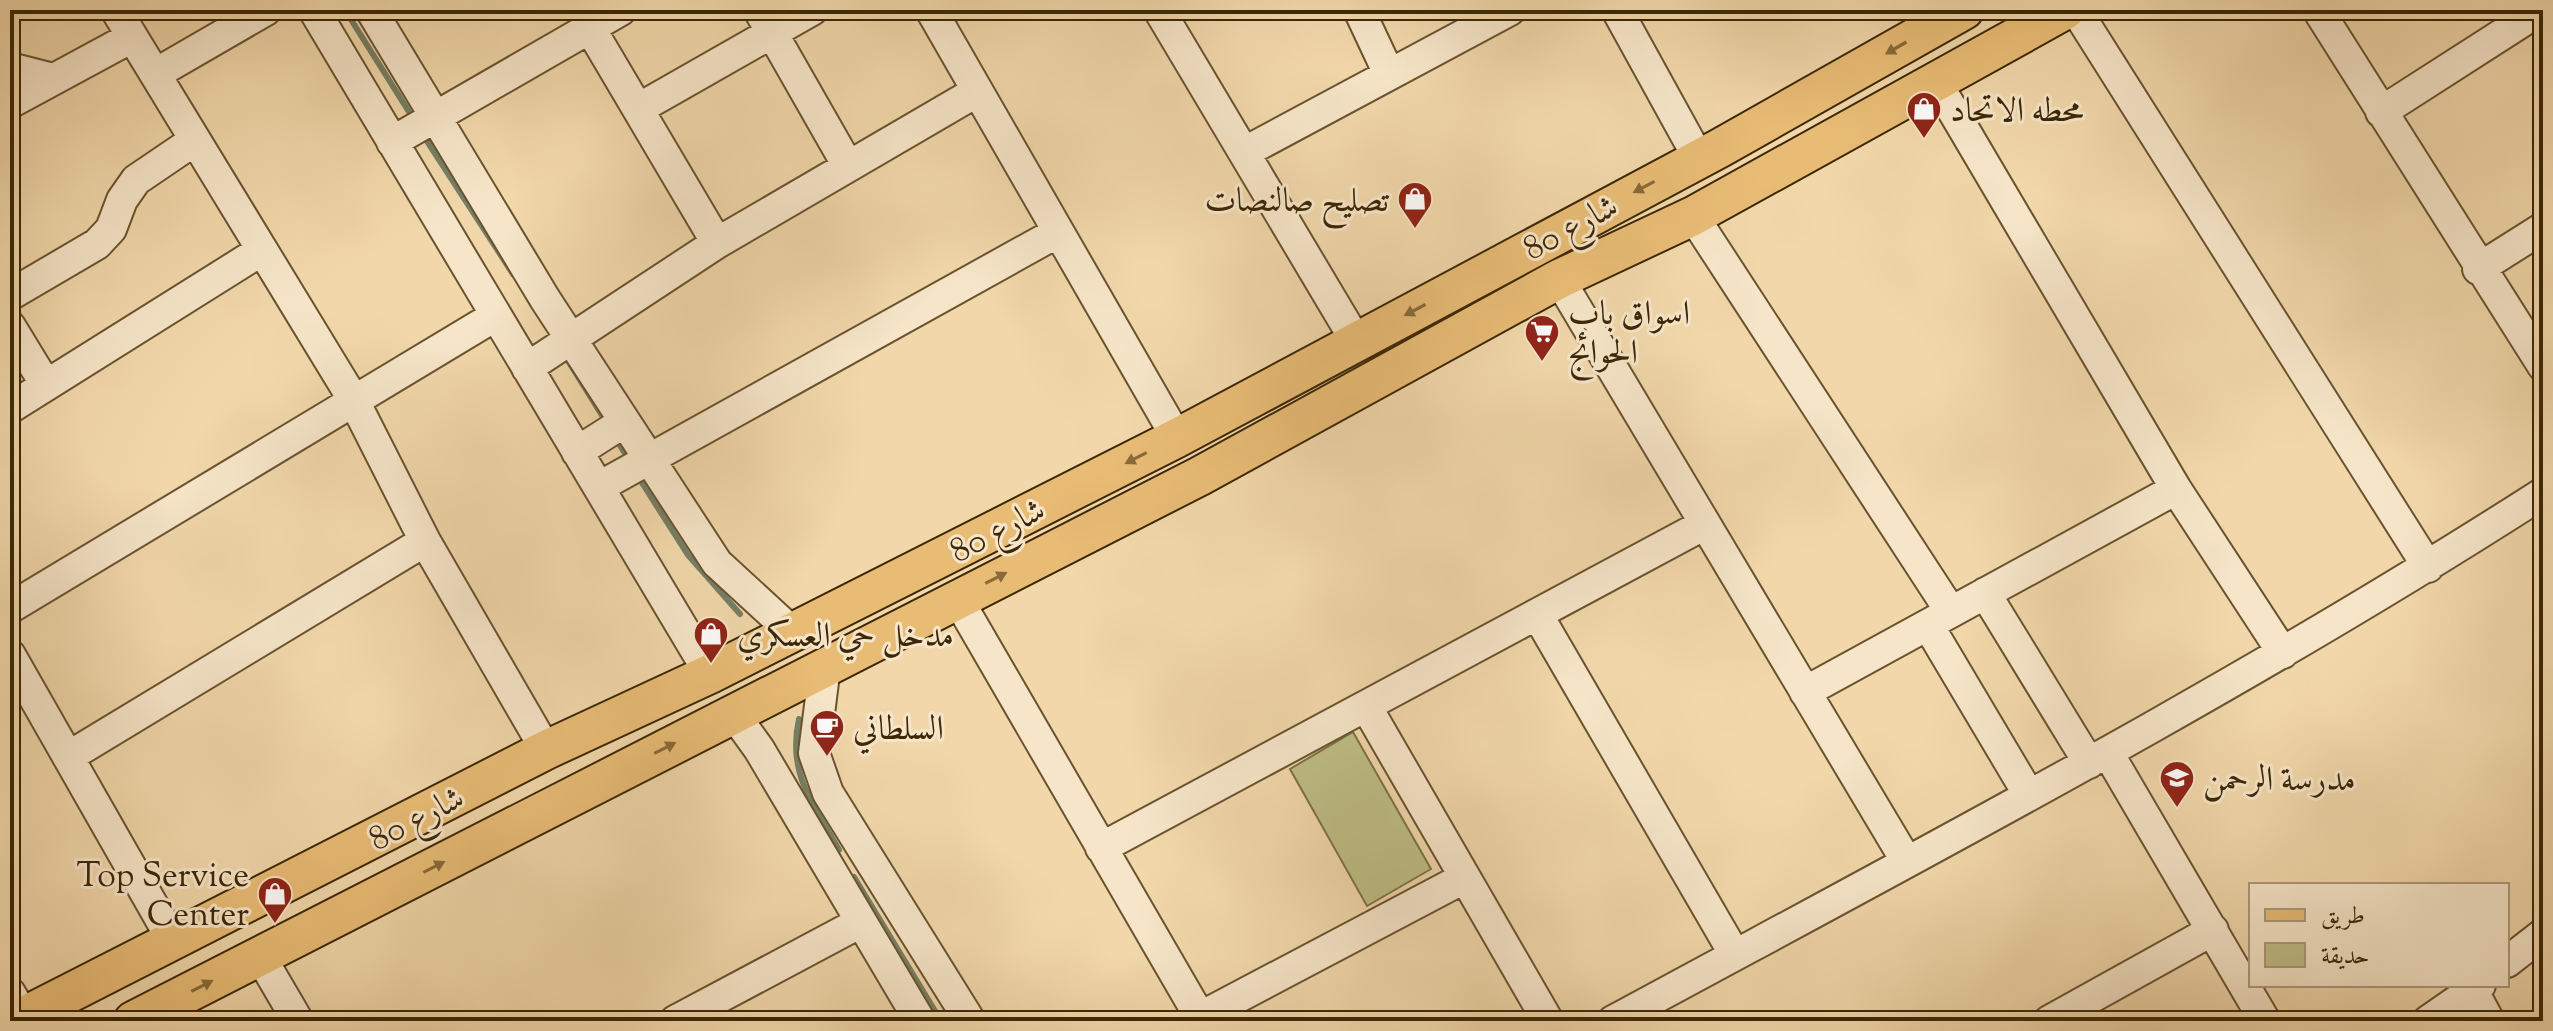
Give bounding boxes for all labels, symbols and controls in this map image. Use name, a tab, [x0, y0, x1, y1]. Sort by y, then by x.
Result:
one-way arrow	[1885, 42, 1908, 55]
place label: محطه الاتحاد	[1950, 88, 2084, 137]
shop icon: محطه الاتحاد	[1905, 90, 1943, 140]
place label: تصليح صالنصات	[1204, 178, 1390, 230]
one-way arrow	[1633, 179, 1655, 193]
shop icon: تصليح صالنصات	[1396, 180, 1434, 230]
street label: شارع 80	[1515, 184, 1628, 275]
place label: اسواق باب الحوائج	[1568, 291, 1690, 381]
one-way arrow	[1403, 303, 1426, 316]
supermarket icon: اسواق باب الحوائج	[1523, 313, 1561, 363]
one-way arrow	[1125, 452, 1148, 465]
street label: شارع 80	[942, 487, 1055, 578]
one-way arrow	[984, 572, 1007, 585]
place label: مدخل حي العسكري	[737, 613, 954, 662]
shop icon: مدخل حي العسكري	[692, 615, 730, 665]
place label: السلطاني	[853, 706, 944, 755]
cafe icon: السلطاني	[808, 708, 846, 758]
one-way arrow	[653, 741, 676, 755]
place label: مدرسة الرحمن	[2203, 757, 2356, 806]
school or university icon: مدرسة الرحمن	[2158, 759, 2196, 809]
street label: شارع 80	[361, 775, 474, 866]
place label: Top Service Center	[76, 853, 249, 941]
one-way arrow	[422, 860, 445, 873]
shop icon: Top Service Center	[256, 875, 294, 925]
legend	[2249, 883, 2509, 987]
text: طريق	[2321, 900, 2365, 934]
text: حديقة	[2321, 940, 2370, 974]
one-way arrow	[191, 979, 214, 992]

